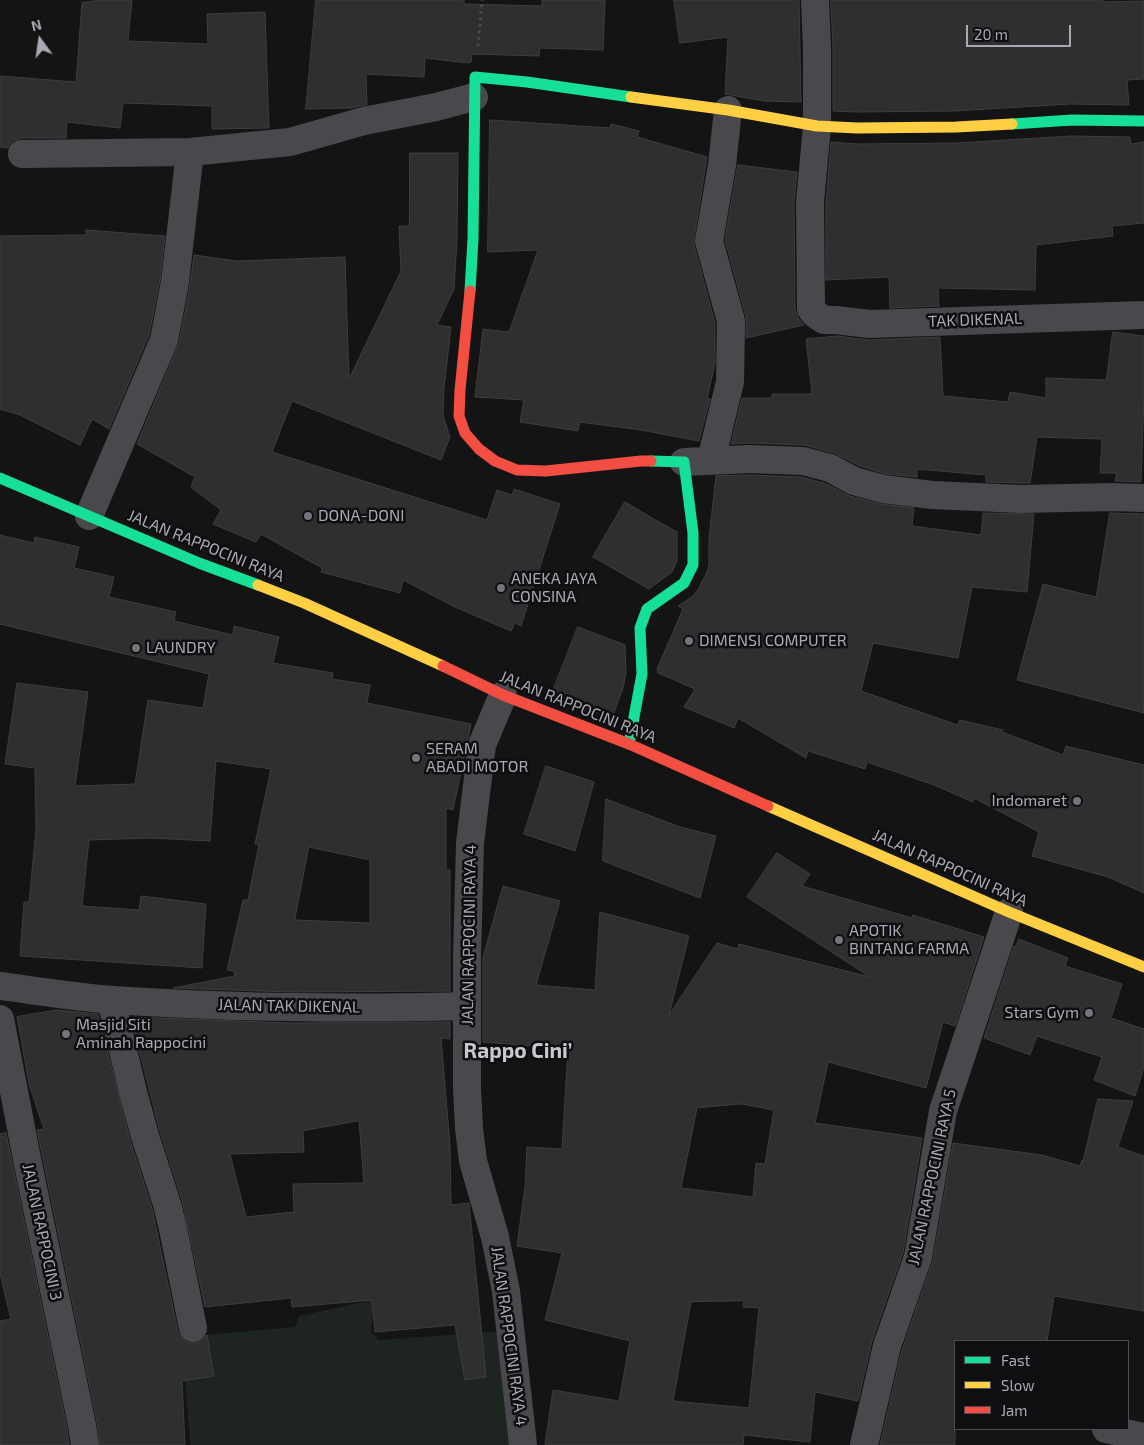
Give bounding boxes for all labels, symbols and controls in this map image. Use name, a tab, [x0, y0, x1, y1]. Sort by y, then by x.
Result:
north arrow	[15, 15, 65, 65]
text: N	[29, 15, 43, 34]
scale bar	[969, 15, 1074, 47]
text: 20 m	[974, 25, 1008, 43]
street label: TAK DIKENAL	[928, 309, 1022, 331]
street label: JALAN RAPPOCINI RAYA	[125, 506, 287, 586]
place label: DONA-DONI	[318, 506, 405, 526]
marker: DONA-DONI	[302, 510, 314, 522]
place label: ANEKA JAYA CONSINA	[511, 569, 597, 607]
marker: ANEKA JAYA CONSINA	[495, 582, 507, 594]
place label: DIMENSI COMPUTER	[699, 631, 847, 651]
marker: DIMENSI COMPUTER	[683, 635, 695, 647]
place label: LAUNDRY	[146, 638, 216, 658]
marker: LAUNDRY	[130, 642, 142, 654]
street label: JALAN RAPPOCINI RAYA	[497, 667, 659, 747]
place label: SERAM ABADI MOTOR	[426, 739, 528, 777]
marker: SERAM ABADI MOTOR	[410, 752, 422, 764]
place label: Indomaret	[992, 791, 1067, 811]
marker: Indomaret	[1071, 795, 1083, 807]
street label: JALAN RAPPOCINI RAYA	[870, 825, 1030, 911]
street label: JALAN RAPPOCINI RAYA 4	[458, 844, 480, 1026]
place label: APOTIK BINTANG FARMA	[849, 921, 969, 959]
marker: APOTIK BINTANG FARMA	[833, 934, 845, 946]
street label: JALAN TAK DIKENAL	[218, 995, 360, 1017]
place label: Stars Gym	[1005, 1003, 1079, 1023]
marker: Stars Gym	[1083, 1007, 1095, 1019]
place label: Masjid Siti Aminah Rappocini	[76, 1015, 206, 1053]
marker: Masjid Siti Aminah Rappocini	[60, 1028, 72, 1040]
district label: Rappo Ciniʼ	[464, 1038, 572, 1064]
street label: JALAN RAPPOCINI RAYA 5	[904, 1087, 960, 1267]
street label: JALAN RAPPOCINI 3	[18, 1162, 66, 1302]
street label: JALAN RAPPOCINI RAYA 4	[487, 1245, 531, 1427]
legend	[954, 1340, 1129, 1430]
text: Fast	[1001, 1351, 1030, 1369]
text: Slow	[1001, 1376, 1035, 1394]
text: Jam	[1001, 1401, 1027, 1419]

